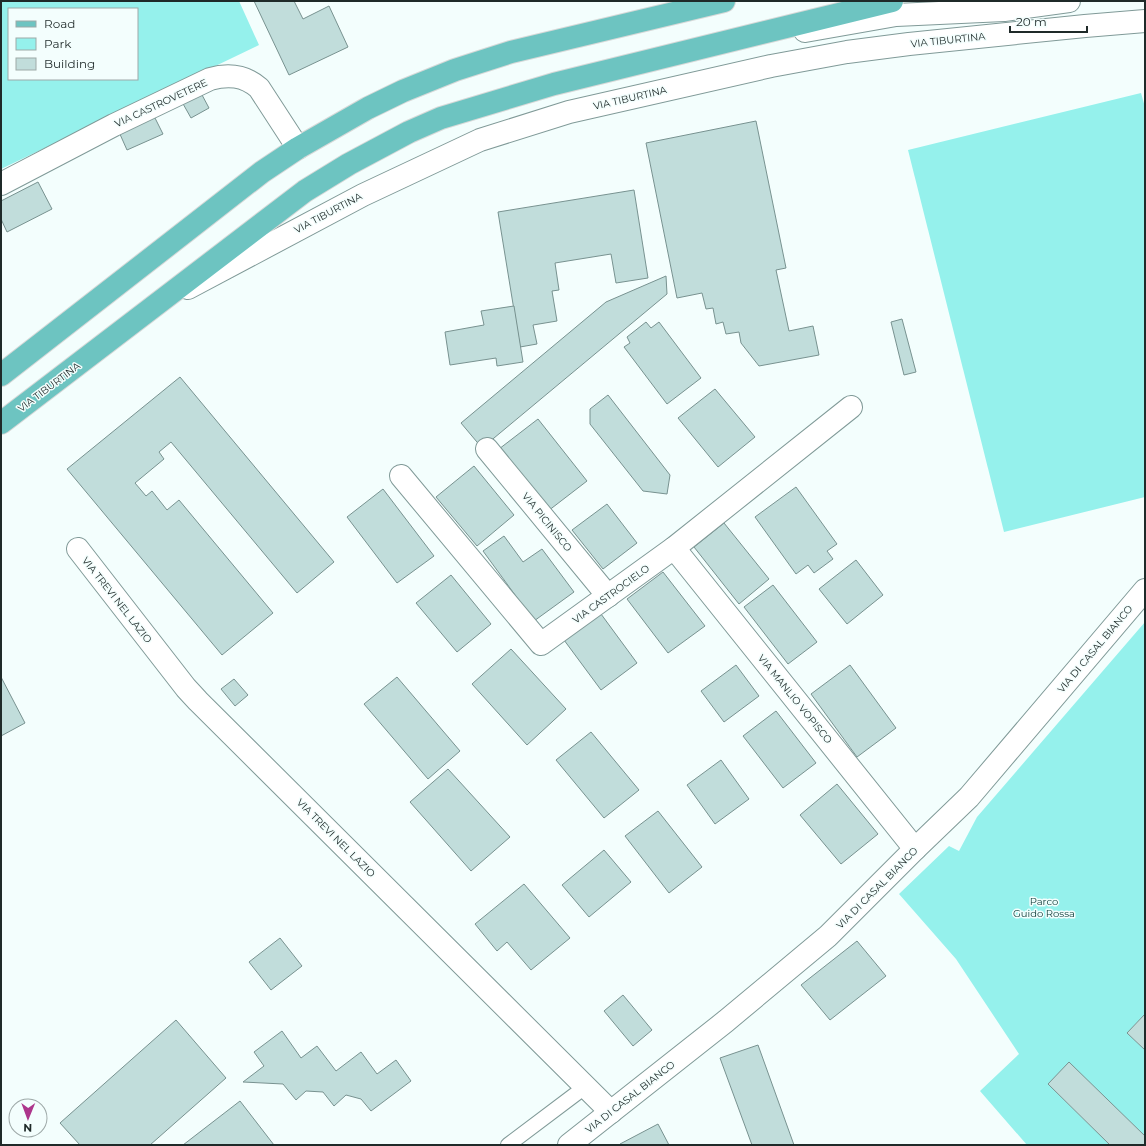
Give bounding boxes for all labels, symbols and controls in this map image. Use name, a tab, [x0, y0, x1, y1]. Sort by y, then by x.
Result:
legend	[8, 8, 138, 80]
scale bar	[1010, 8, 1087, 34]
text: 20 m	[1016, 14, 1047, 29]
text: Road	[44, 16, 75, 31]
street label: VIA TIBURTINA	[910, 30, 987, 50]
text: Park	[44, 36, 72, 51]
text: Building	[44, 56, 95, 71]
street label: VIA CASTROVETERE	[113, 76, 210, 130]
street label: VIA TIBURTINA	[592, 83, 669, 113]
street label: VIA TIBURTINA	[292, 189, 365, 236]
street label: VIA TIBURTINA	[15, 359, 84, 415]
street label: VIA PICINISCO	[519, 490, 575, 554]
street label: VIA TREVI NEL LAZIO	[79, 554, 155, 646]
street label: VIA CASTROCIELO	[570, 562, 652, 626]
street label: VIA DI CASAL BIANCO	[1055, 603, 1135, 695]
street label: VIA MANLIO VOPISCO	[755, 652, 835, 746]
street label: VIA TREVI NEL LAZIO	[294, 796, 378, 880]
street label: VIA DI CASAL BIANCO	[833, 844, 921, 932]
park label: Parco Guido Rossa	[1013, 895, 1075, 920]
street label: VIA DI CASAL BIANCO	[582, 1058, 678, 1136]
north arrow	[8, 1098, 48, 1138]
text: N	[23, 1121, 32, 1135]

